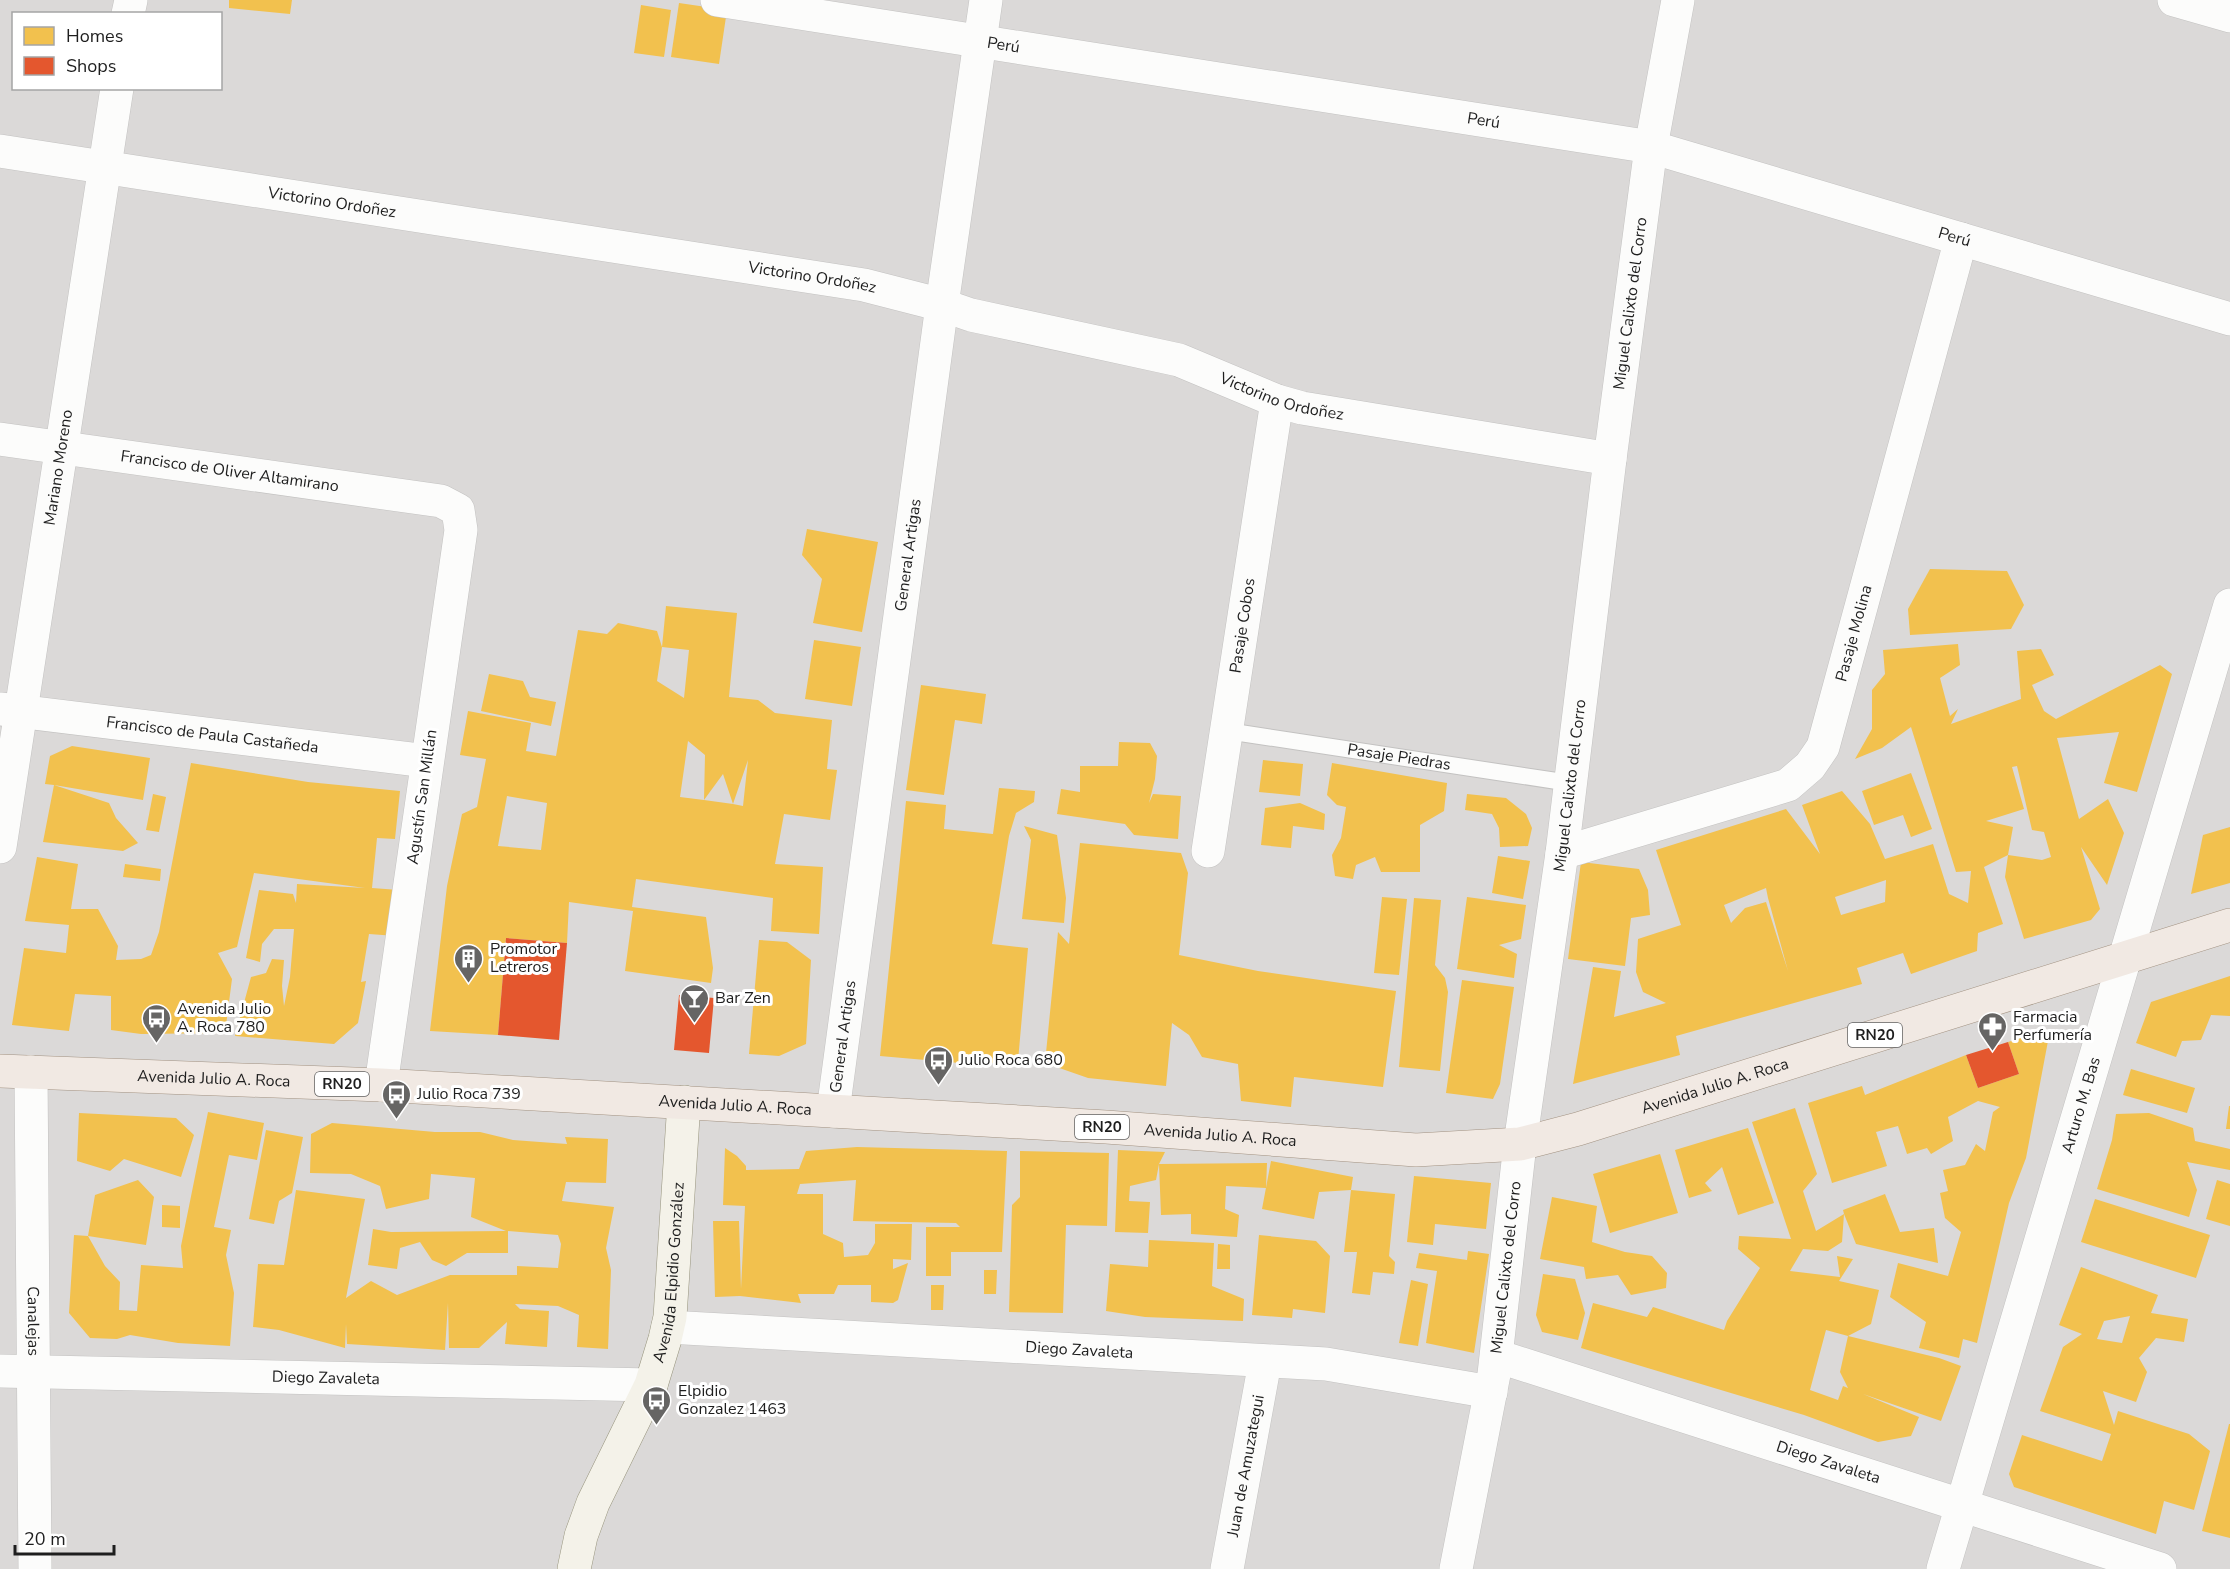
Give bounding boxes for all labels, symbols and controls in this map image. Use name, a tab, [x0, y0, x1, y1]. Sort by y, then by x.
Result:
legend	[12, 12, 222, 90]
text: Homes	[66, 24, 123, 48]
street label: Perú	[985, 32, 1021, 59]
text: Shops	[66, 54, 116, 78]
street label: Perú	[1466, 107, 1502, 134]
street label: Victorino Ordoñez	[265, 182, 398, 223]
street label: Miguel Calixto del Corro	[1608, 216, 1653, 391]
street label: Perú	[1935, 222, 1973, 252]
street label: Victorino Ordoñez	[746, 256, 879, 299]
street label: Victorino Ordoñez	[1215, 367, 1345, 426]
street label: Mariano Moreno	[39, 408, 78, 527]
street label: Francisco de Oliver Altamirano	[119, 445, 340, 498]
street label: General Artigas	[890, 497, 927, 613]
street label: Pasaje Cobos	[1224, 577, 1261, 675]
street label: Pasaje Molina	[1830, 582, 1878, 684]
street label: Miguel Calixto del Corro	[1548, 698, 1592, 873]
street label: Francisco de Paula Castañeda	[105, 711, 320, 759]
street label: Agustín San Millán	[402, 728, 442, 866]
street label: Pasaje Piedras	[1346, 738, 1452, 776]
place label: Promotor Letreros	[490, 938, 557, 978]
building icon: Promotor Letreros	[453, 942, 485, 984]
street label: General Artigas	[825, 979, 862, 1094]
bar icon: Bar Zen	[678, 982, 710, 1024]
place label: Bar Zen	[715, 987, 771, 1009]
place label: Avenida Julio A. Roca 780	[177, 998, 271, 1038]
bus stop icon: Avenida Julio A. Roca 780	[140, 1002, 172, 1044]
place label: Farmacia Perfumería	[2013, 1006, 2092, 1046]
pharmacy icon: Farmacia Perfumería	[1976, 1010, 2008, 1052]
road number: RN20	[1848, 1023, 1902, 1047]
bus stop icon: Julio Roca 680	[922, 1044, 954, 1086]
place label: Julio Roca 680	[958, 1049, 1063, 1071]
street label: Avenida Julio A. Roca	[1639, 1053, 1792, 1120]
street label: Arturo M. Bas	[2056, 1054, 2106, 1156]
street label: Avenida Julio A. Roca	[137, 1065, 291, 1093]
road number: RN20	[315, 1072, 369, 1096]
bus stop icon: Julio Roca 739	[380, 1078, 412, 1120]
place label: Julio Roca 739	[416, 1083, 521, 1105]
street label: Avenida Julio A. Roca	[658, 1090, 812, 1121]
road number: RN20	[1075, 1115, 1129, 1139]
street label: Avenida Julio A. Roca	[1143, 1119, 1297, 1152]
street label: Miguel Calixto del Corro	[1485, 1180, 1527, 1355]
street label: Avenida Elpidio González	[647, 1182, 690, 1365]
street label: Canalejas	[22, 1286, 44, 1356]
street label: Diego Zavaleta	[1025, 1336, 1134, 1364]
street label: Diego Zavaleta	[272, 1366, 380, 1390]
place label: Elpidio Gonzalez 1463	[678, 1380, 786, 1420]
bus stop icon: Elpidio Gonzalez 1463	[641, 1384, 673, 1426]
street label: Juan de Amuzategui	[1222, 1393, 1270, 1540]
street label: Diego Zavaleta	[1774, 1435, 1883, 1489]
scale bar	[15, 1518, 114, 1556]
text: 20 m	[24, 1527, 66, 1551]

